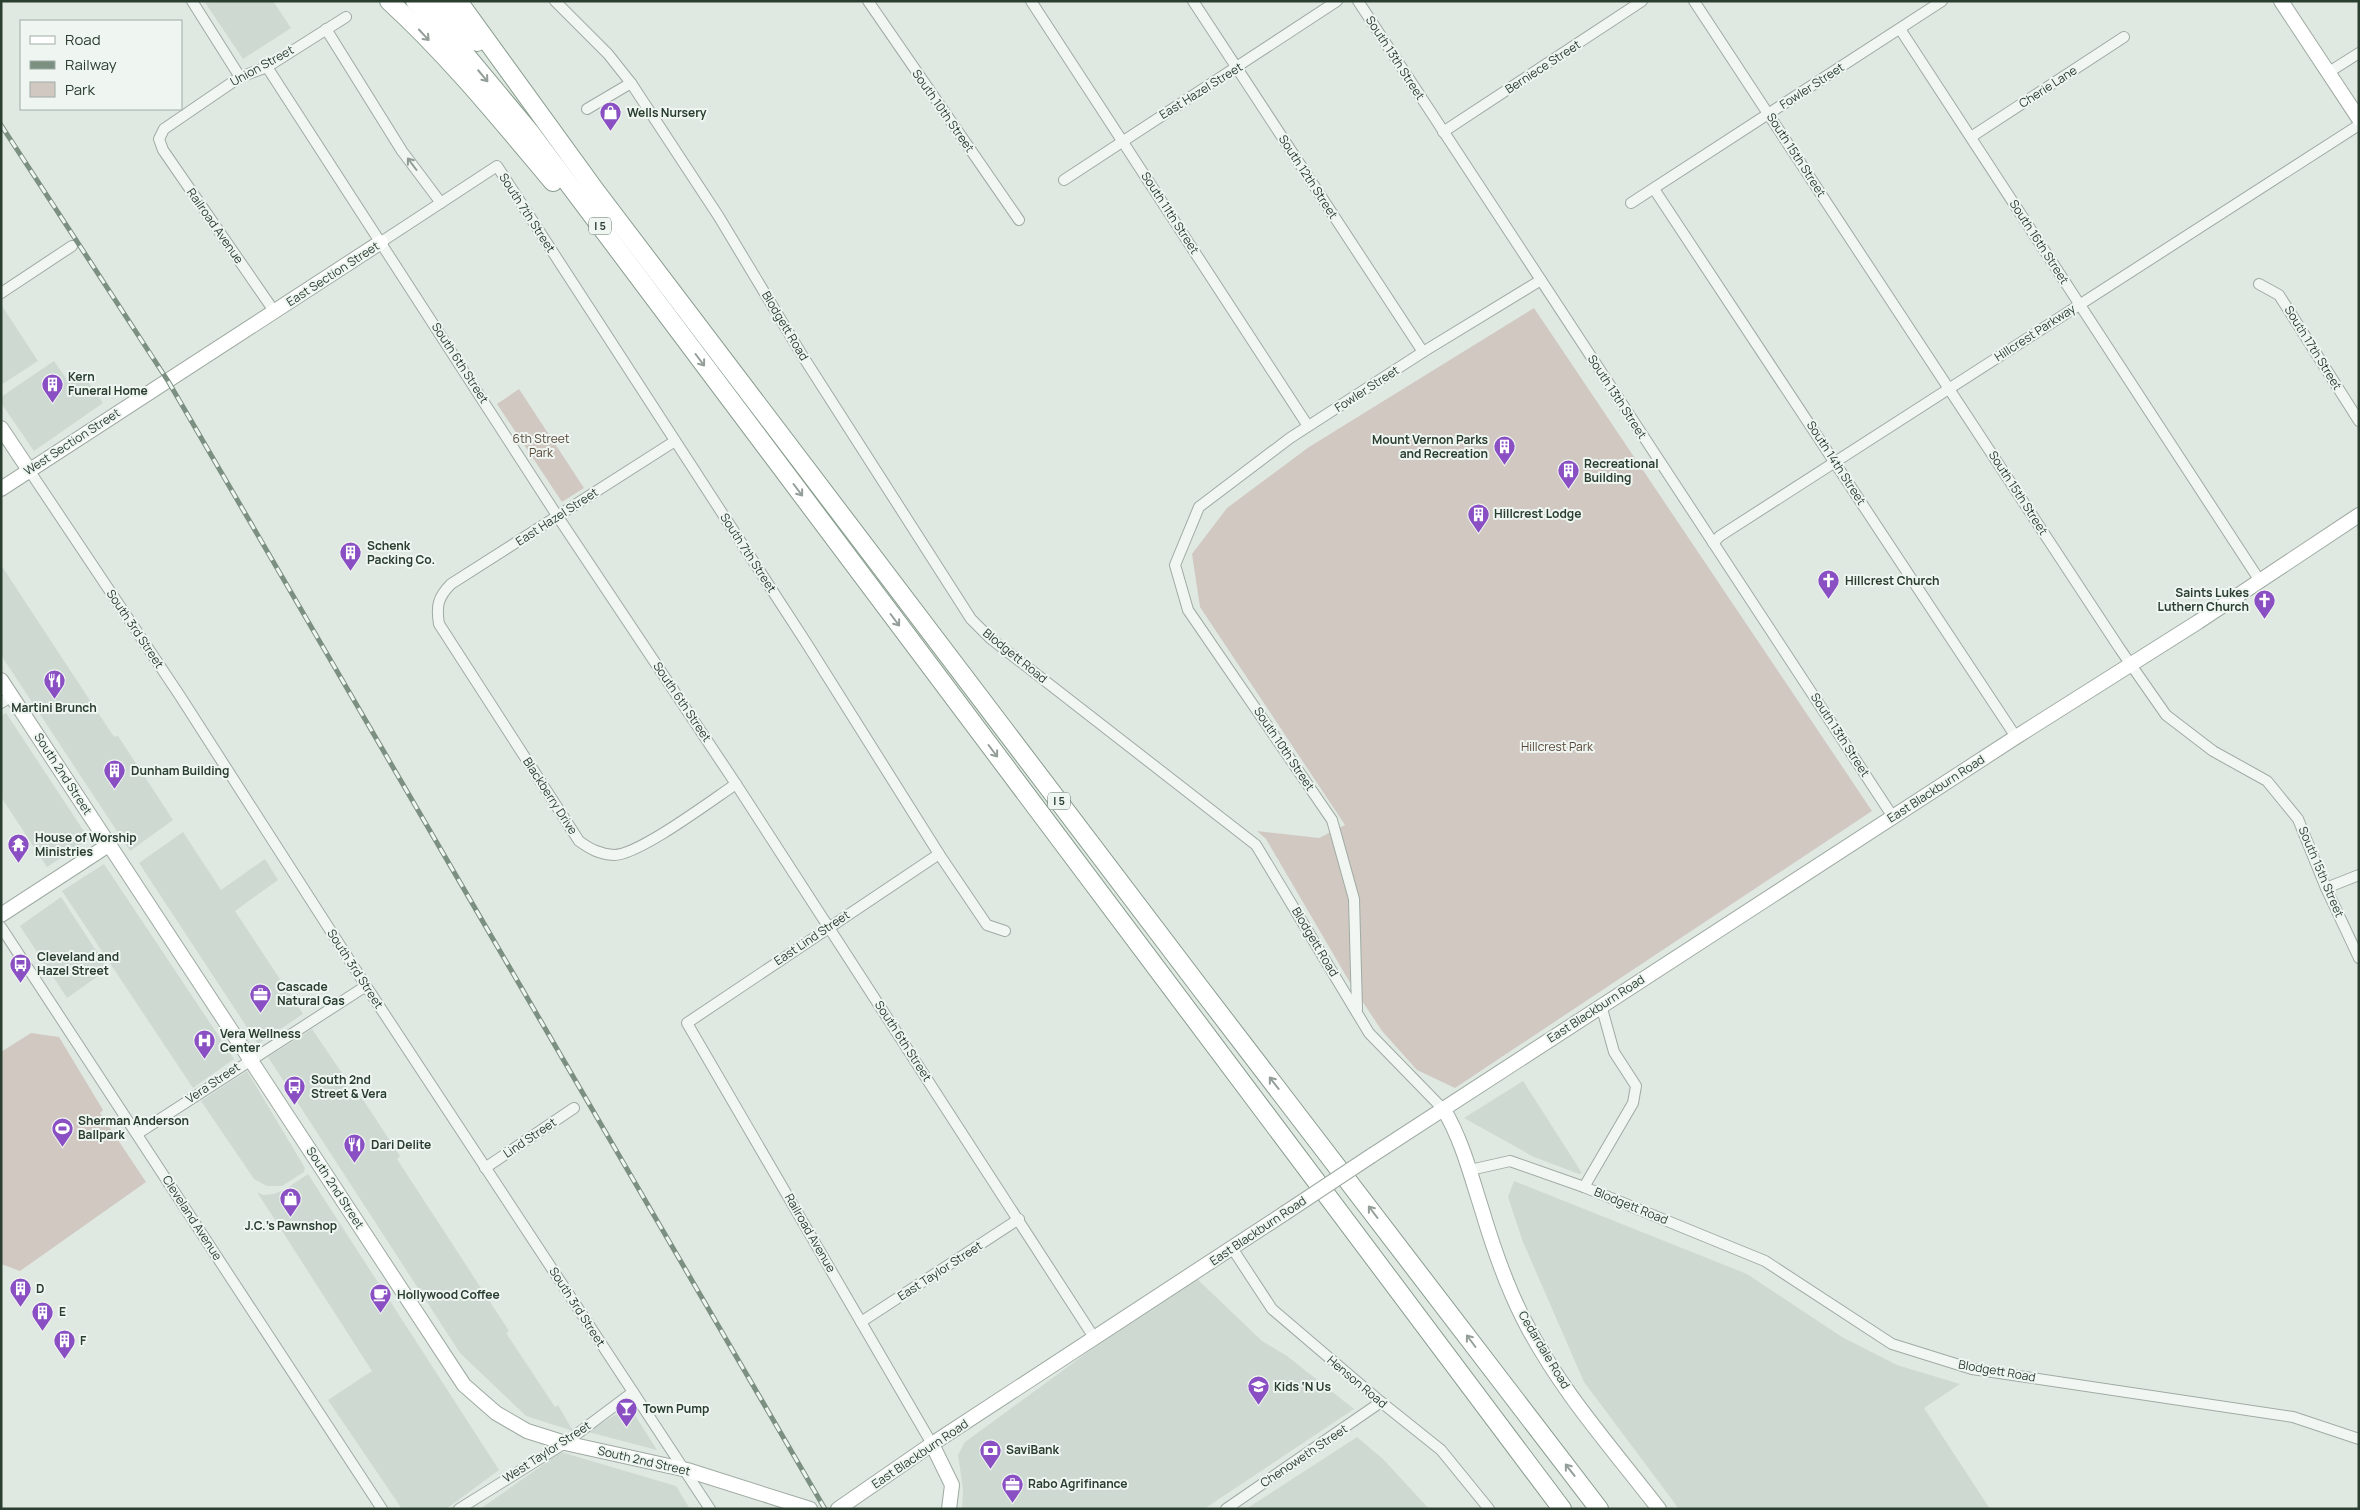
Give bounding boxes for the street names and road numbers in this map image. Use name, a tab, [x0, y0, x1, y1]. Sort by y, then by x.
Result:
street label: South 13th Street	[1362, 12, 1429, 103]
street label: Berniece Street	[1502, 36, 1584, 97]
street label: Union Street	[227, 41, 297, 90]
street label: East Hazel Street	[1156, 58, 1246, 123]
street label: Fowler Street	[1776, 58, 1847, 113]
street label: Cherie Lane	[2015, 61, 2080, 112]
street label: South 10th Street	[908, 66, 978, 156]
street label: South 15th Street	[1763, 109, 1830, 200]
street label: South 12th Street	[1275, 131, 1342, 222]
street label: South 11th Street	[1137, 168, 1203, 257]
street label: South 7th Street	[495, 170, 560, 256]
street label: Railroad Avenue	[183, 185, 248, 267]
street label: South 16th Street	[2006, 196, 2073, 287]
road number: I 5	[589, 218, 611, 235]
street label: East Section Street	[283, 237, 383, 310]
street label: Blodgett Road	[758, 288, 813, 364]
street label: Hillcrest Parkway	[1991, 300, 2079, 365]
street label: South 17th Street	[2281, 302, 2346, 393]
street label: South 6th Street	[428, 319, 493, 407]
street label: South 13th Street	[1584, 351, 1651, 442]
street label: Fowler Street	[1331, 361, 1402, 416]
street label: West Section Street	[20, 404, 123, 479]
street label: South 14th Street	[1803, 417, 1870, 508]
street label: South 15th Street	[1985, 447, 2052, 538]
street label: East Hazel Street	[512, 483, 601, 550]
street label: South 7th Street	[716, 510, 781, 596]
street label: South 3rd Street	[103, 586, 168, 672]
street label: Blodgett Road	[980, 624, 1051, 687]
street label: South 6th Street	[649, 658, 716, 745]
street label: South 13th Street	[1807, 689, 1874, 780]
street label: South 10th Street	[1250, 704, 1319, 794]
street label: South 2nd Street	[31, 729, 96, 818]
street label: East Blackburn Road	[1884, 751, 1988, 826]
street label: Blackberry Drive	[519, 754, 582, 838]
road number: I 5	[1048, 792, 1070, 809]
street label: South 15th Street	[2295, 824, 2348, 920]
street label: Blodgett Road	[1288, 904, 1343, 980]
street label: East Lind Street	[771, 906, 853, 969]
street label: South 3rd Street	[323, 926, 388, 1012]
street label: East Blackburn Road	[1544, 971, 1648, 1046]
street label: South 6th Street	[871, 997, 936, 1085]
street label: Vera Street	[182, 1058, 243, 1107]
street label: Lind Street	[500, 1113, 560, 1162]
street label: South 2nd Street	[303, 1143, 368, 1232]
street label: Cleveland Avenue	[159, 1172, 226, 1264]
street label: Blodgett Road	[1592, 1183, 1671, 1228]
street label: Railroad Avenue	[781, 1190, 840, 1275]
street label: East Blackburn Road	[1206, 1192, 1309, 1269]
street label: East Taylor Street	[894, 1237, 986, 1304]
street label: South 3rd Street	[545, 1264, 610, 1350]
street label: Cedardale Road	[1514, 1308, 1574, 1392]
street label: Henson Road	[1324, 1351, 1391, 1412]
street label: Blodgett Road	[1957, 1355, 2037, 1386]
street label: East Blackburn Road	[868, 1415, 971, 1492]
street label: West Taylor Street	[499, 1417, 594, 1486]
street label: Chenoweth Street	[1257, 1420, 1351, 1491]
street label: South 2nd Street	[596, 1442, 692, 1479]

